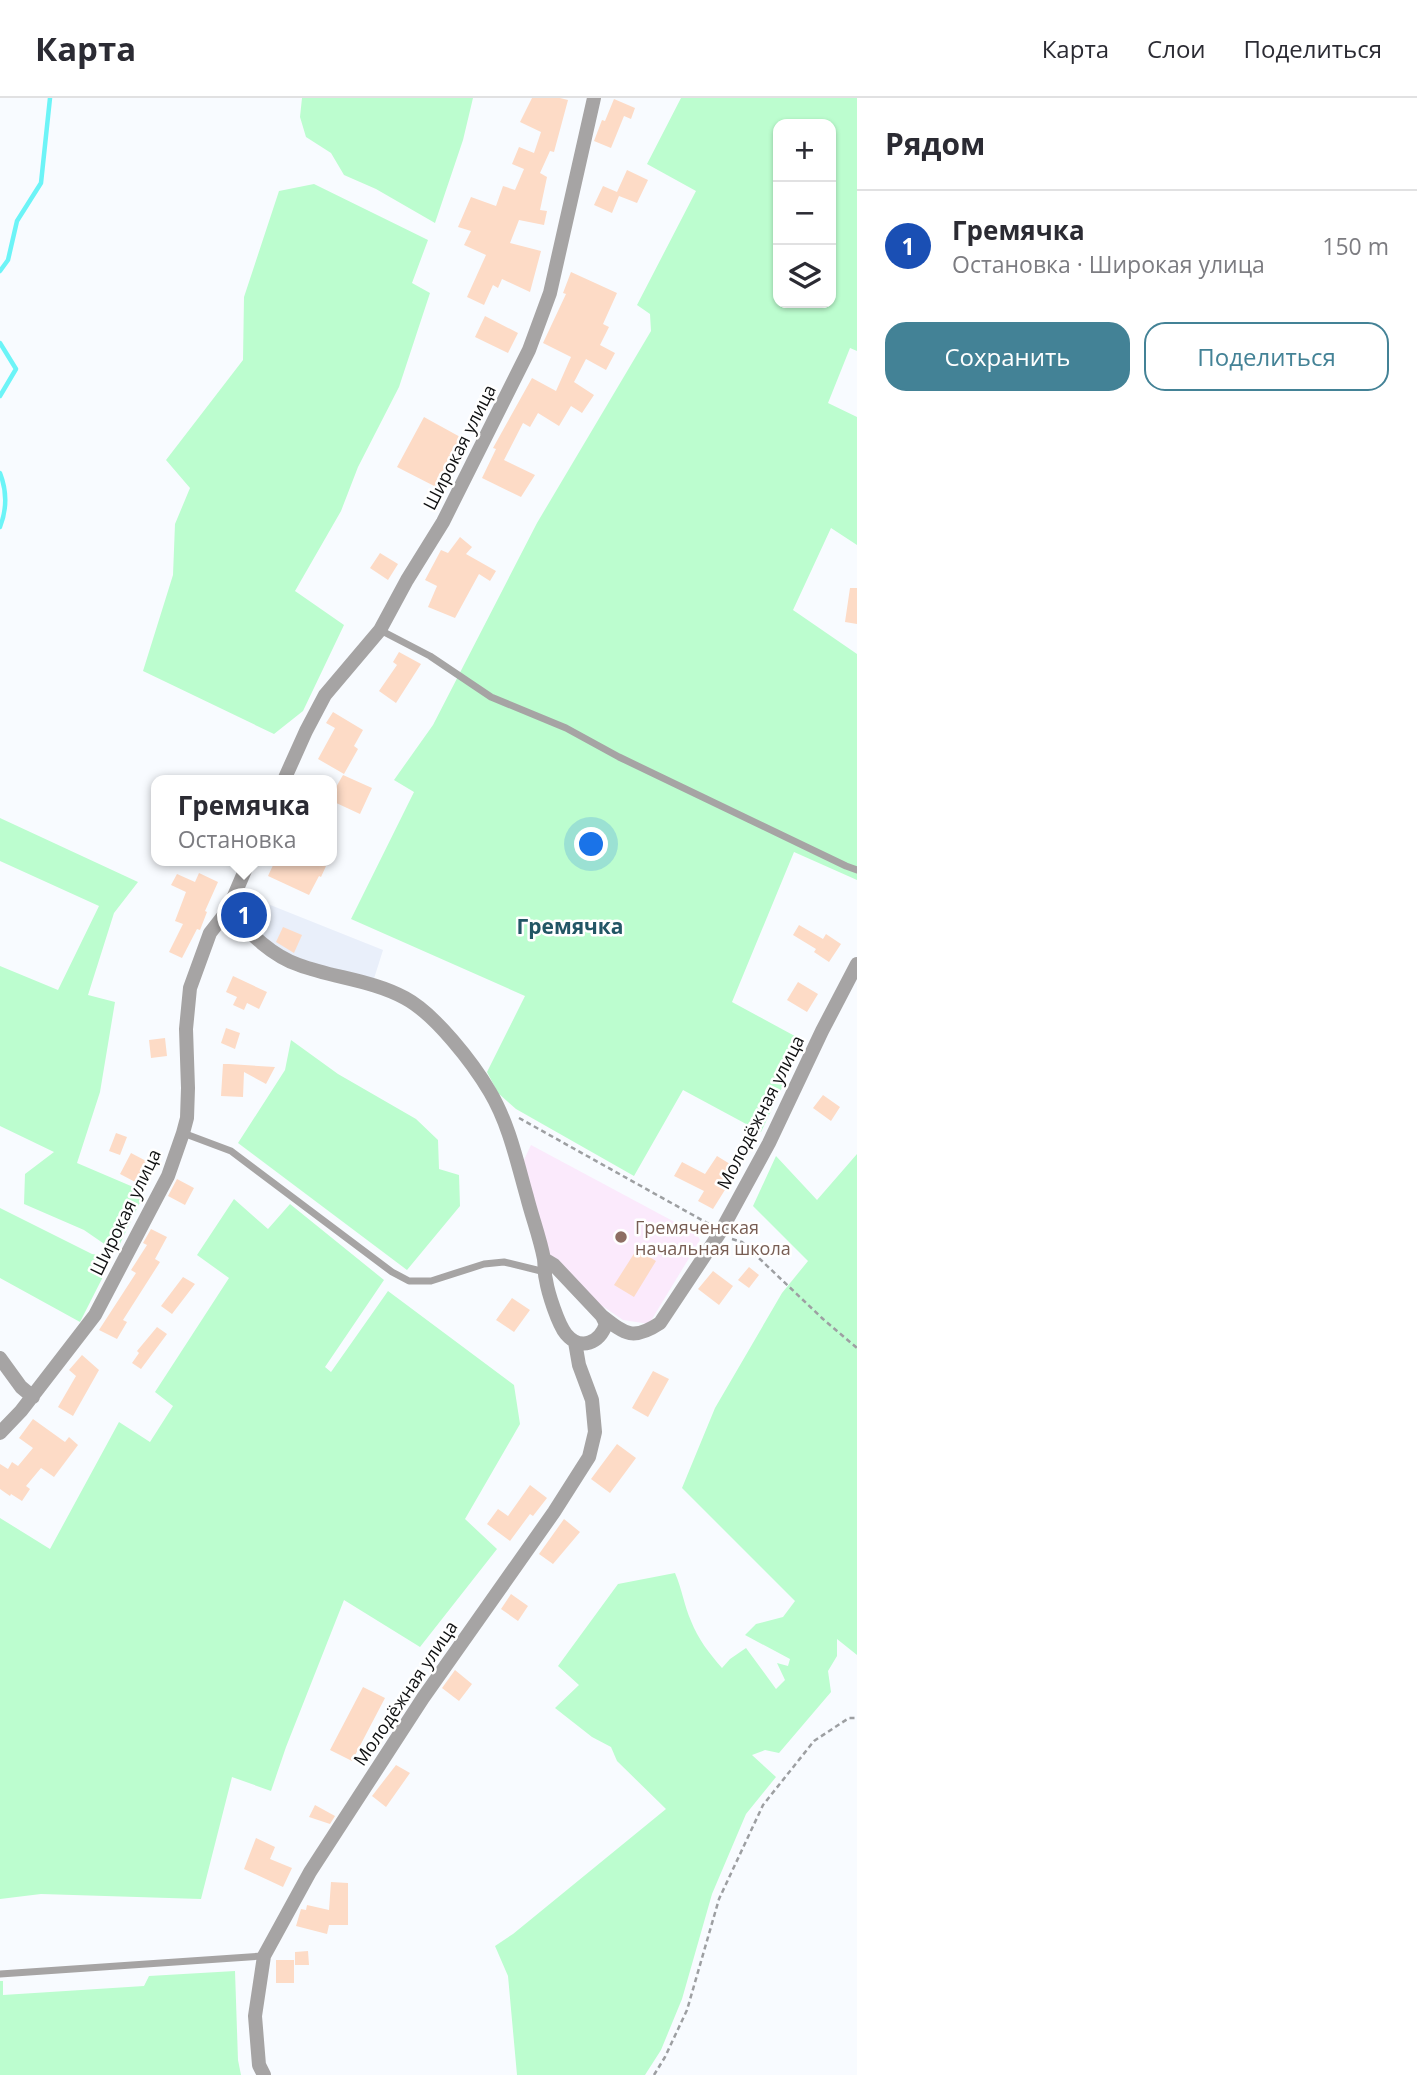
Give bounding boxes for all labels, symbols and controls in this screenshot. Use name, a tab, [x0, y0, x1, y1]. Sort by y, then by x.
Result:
text: Карта	[35, 26, 136, 71]
text: Карта	[1042, 32, 1109, 65]
text: Слои	[1147, 32, 1206, 65]
text: Поделиться	[1244, 32, 1382, 65]
map controls	[773, 119, 836, 308]
button: +	[773, 119, 836, 182]
text: Рядом	[885, 123, 985, 164]
button: −	[773, 182, 836, 245]
text: Гремячка	[952, 212, 1085, 248]
text: 1	[901, 230, 915, 262]
text: 150 m	[1322, 230, 1389, 262]
button: layers	[773, 245, 836, 308]
text: Остановка · Широкая улица	[952, 248, 1265, 280]
button: Сохранить	[885, 322, 1130, 391]
button: Поделиться	[1144, 322, 1389, 391]
street label: Широкая улица	[417, 380, 501, 514]
popup	[151, 775, 337, 866]
text: Гремячка	[178, 787, 310, 823]
text: Остановка	[178, 823, 296, 855]
your location	[574, 827, 608, 861]
pin: 1	[221, 889, 267, 941]
district label: Гремячка	[516, 912, 624, 940]
street label: Молодёжная улица	[711, 1031, 809, 1193]
street label: Широкая улица	[84, 1145, 166, 1279]
place label: Гремяченская начальная школа	[635, 1215, 791, 1260]
marker: Гремяченская начальная школа	[613, 1229, 629, 1245]
street label: Молодёжная улица	[348, 1616, 462, 1770]

